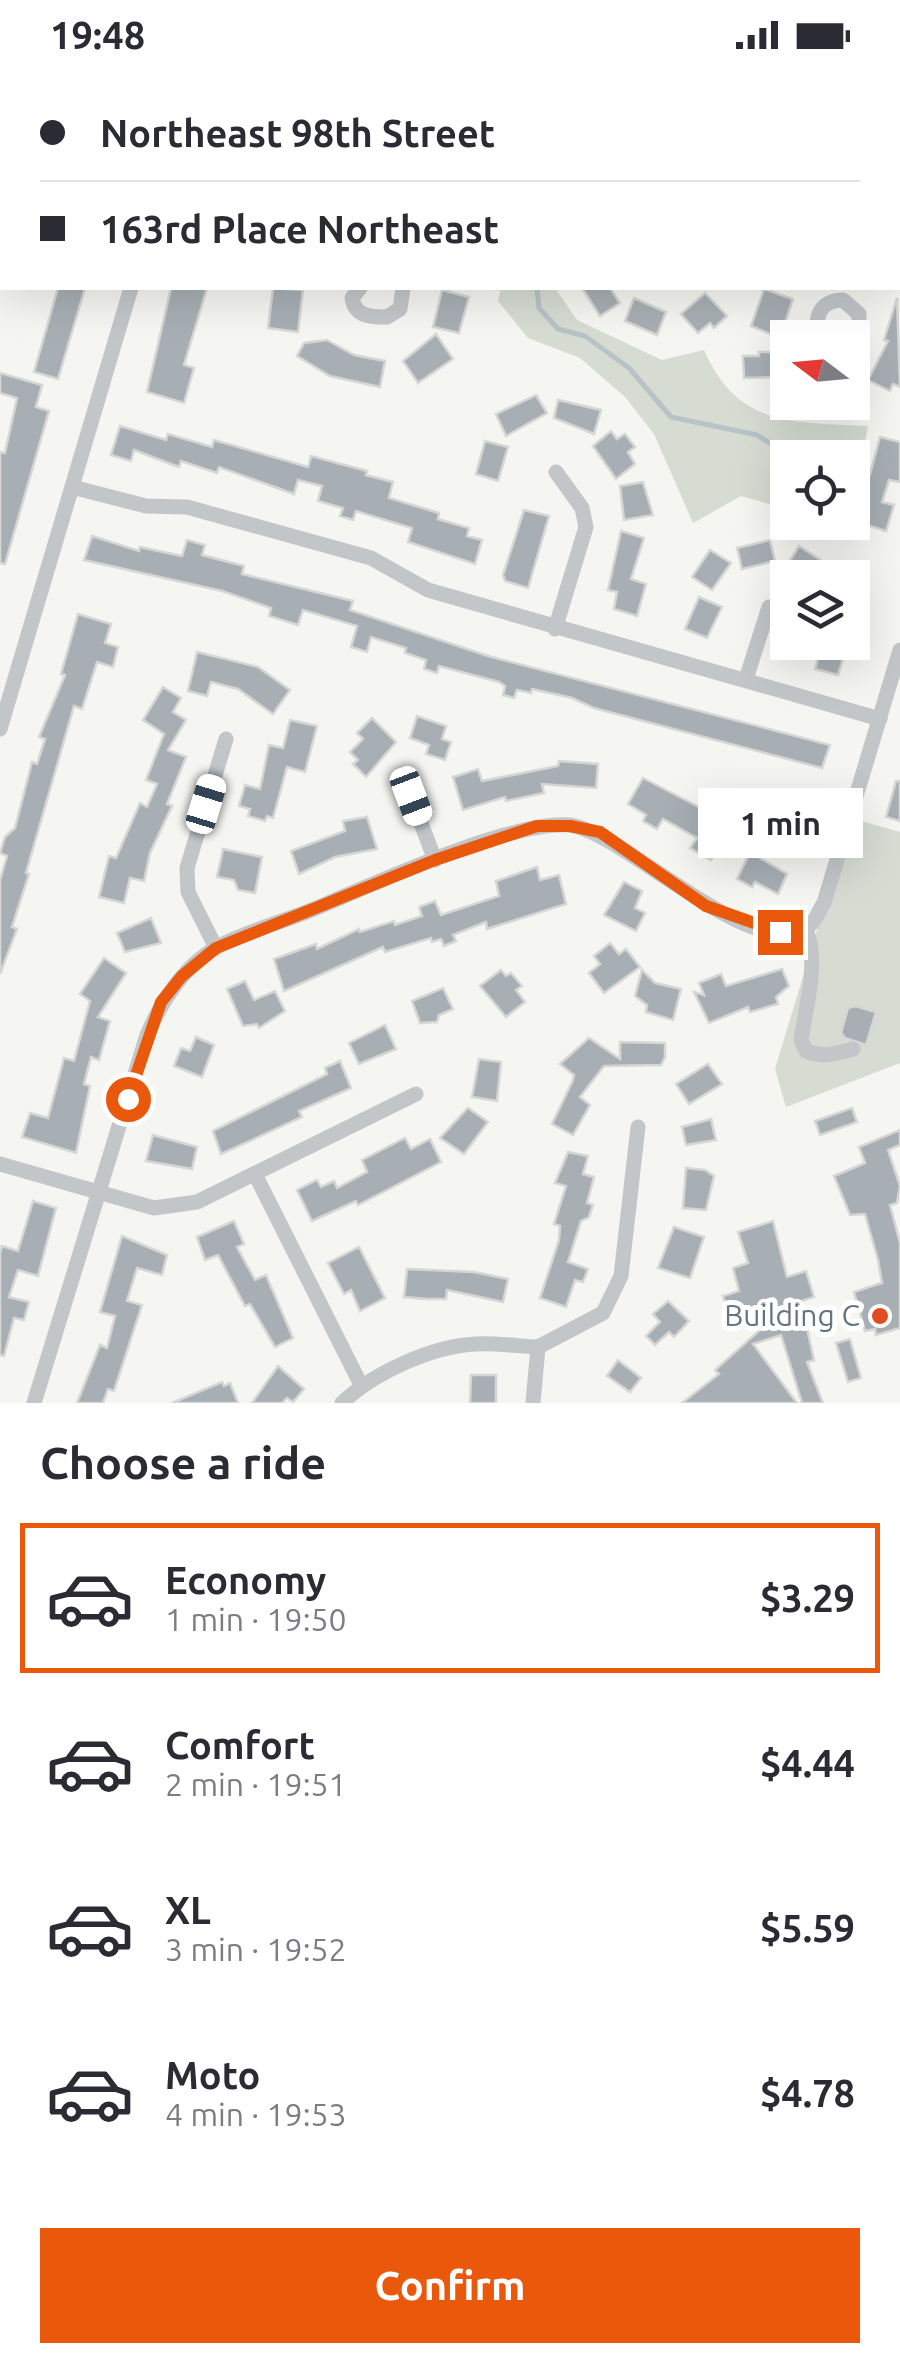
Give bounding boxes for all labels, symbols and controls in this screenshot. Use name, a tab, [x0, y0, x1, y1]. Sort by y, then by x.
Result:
text: 19:48	[50, 14, 145, 56]
text: Northeast 98th Street	[100, 112, 495, 154]
text: 163rd Place Northeast	[100, 208, 499, 250]
north arrow	[770, 320, 870, 420]
map controls	[770, 320, 870, 660]
button: locate	[770, 440, 870, 540]
button: layers	[770, 560, 870, 660]
car	[386, 763, 436, 829]
car	[183, 771, 229, 837]
callout: 1 min	[698, 787, 862, 857]
text: 1 min	[740, 805, 821, 841]
route end	[758, 910, 803, 955]
route start	[106, 1077, 151, 1122]
place label: Building C	[724, 1298, 860, 1332]
marker: Building C	[869, 1305, 891, 1327]
text: Choose a ride	[40, 1437, 326, 1488]
icon: car	[45, 1553, 135, 1643]
text: Economy	[165, 1559, 326, 1601]
text: $3.29	[760, 1577, 855, 1619]
text: 1 min · 19:50	[165, 1601, 347, 1637]
icon: car	[45, 1718, 135, 1808]
text: Comfort	[165, 1724, 315, 1766]
text: $4.44	[760, 1742, 855, 1784]
text: 2 min · 19:51	[165, 1766, 347, 1802]
icon: car	[45, 1883, 135, 1973]
text: XL	[165, 1889, 211, 1931]
text: $5.59	[760, 1907, 855, 1949]
text: 3 min · 19:52	[165, 1931, 347, 1967]
icon: car	[45, 2048, 135, 2138]
text: Moto	[165, 2054, 260, 2096]
text: $4.78	[760, 2072, 855, 2114]
text: 4 min · 19:53	[165, 2096, 347, 2132]
button: Confirm	[40, 2228, 860, 2343]

